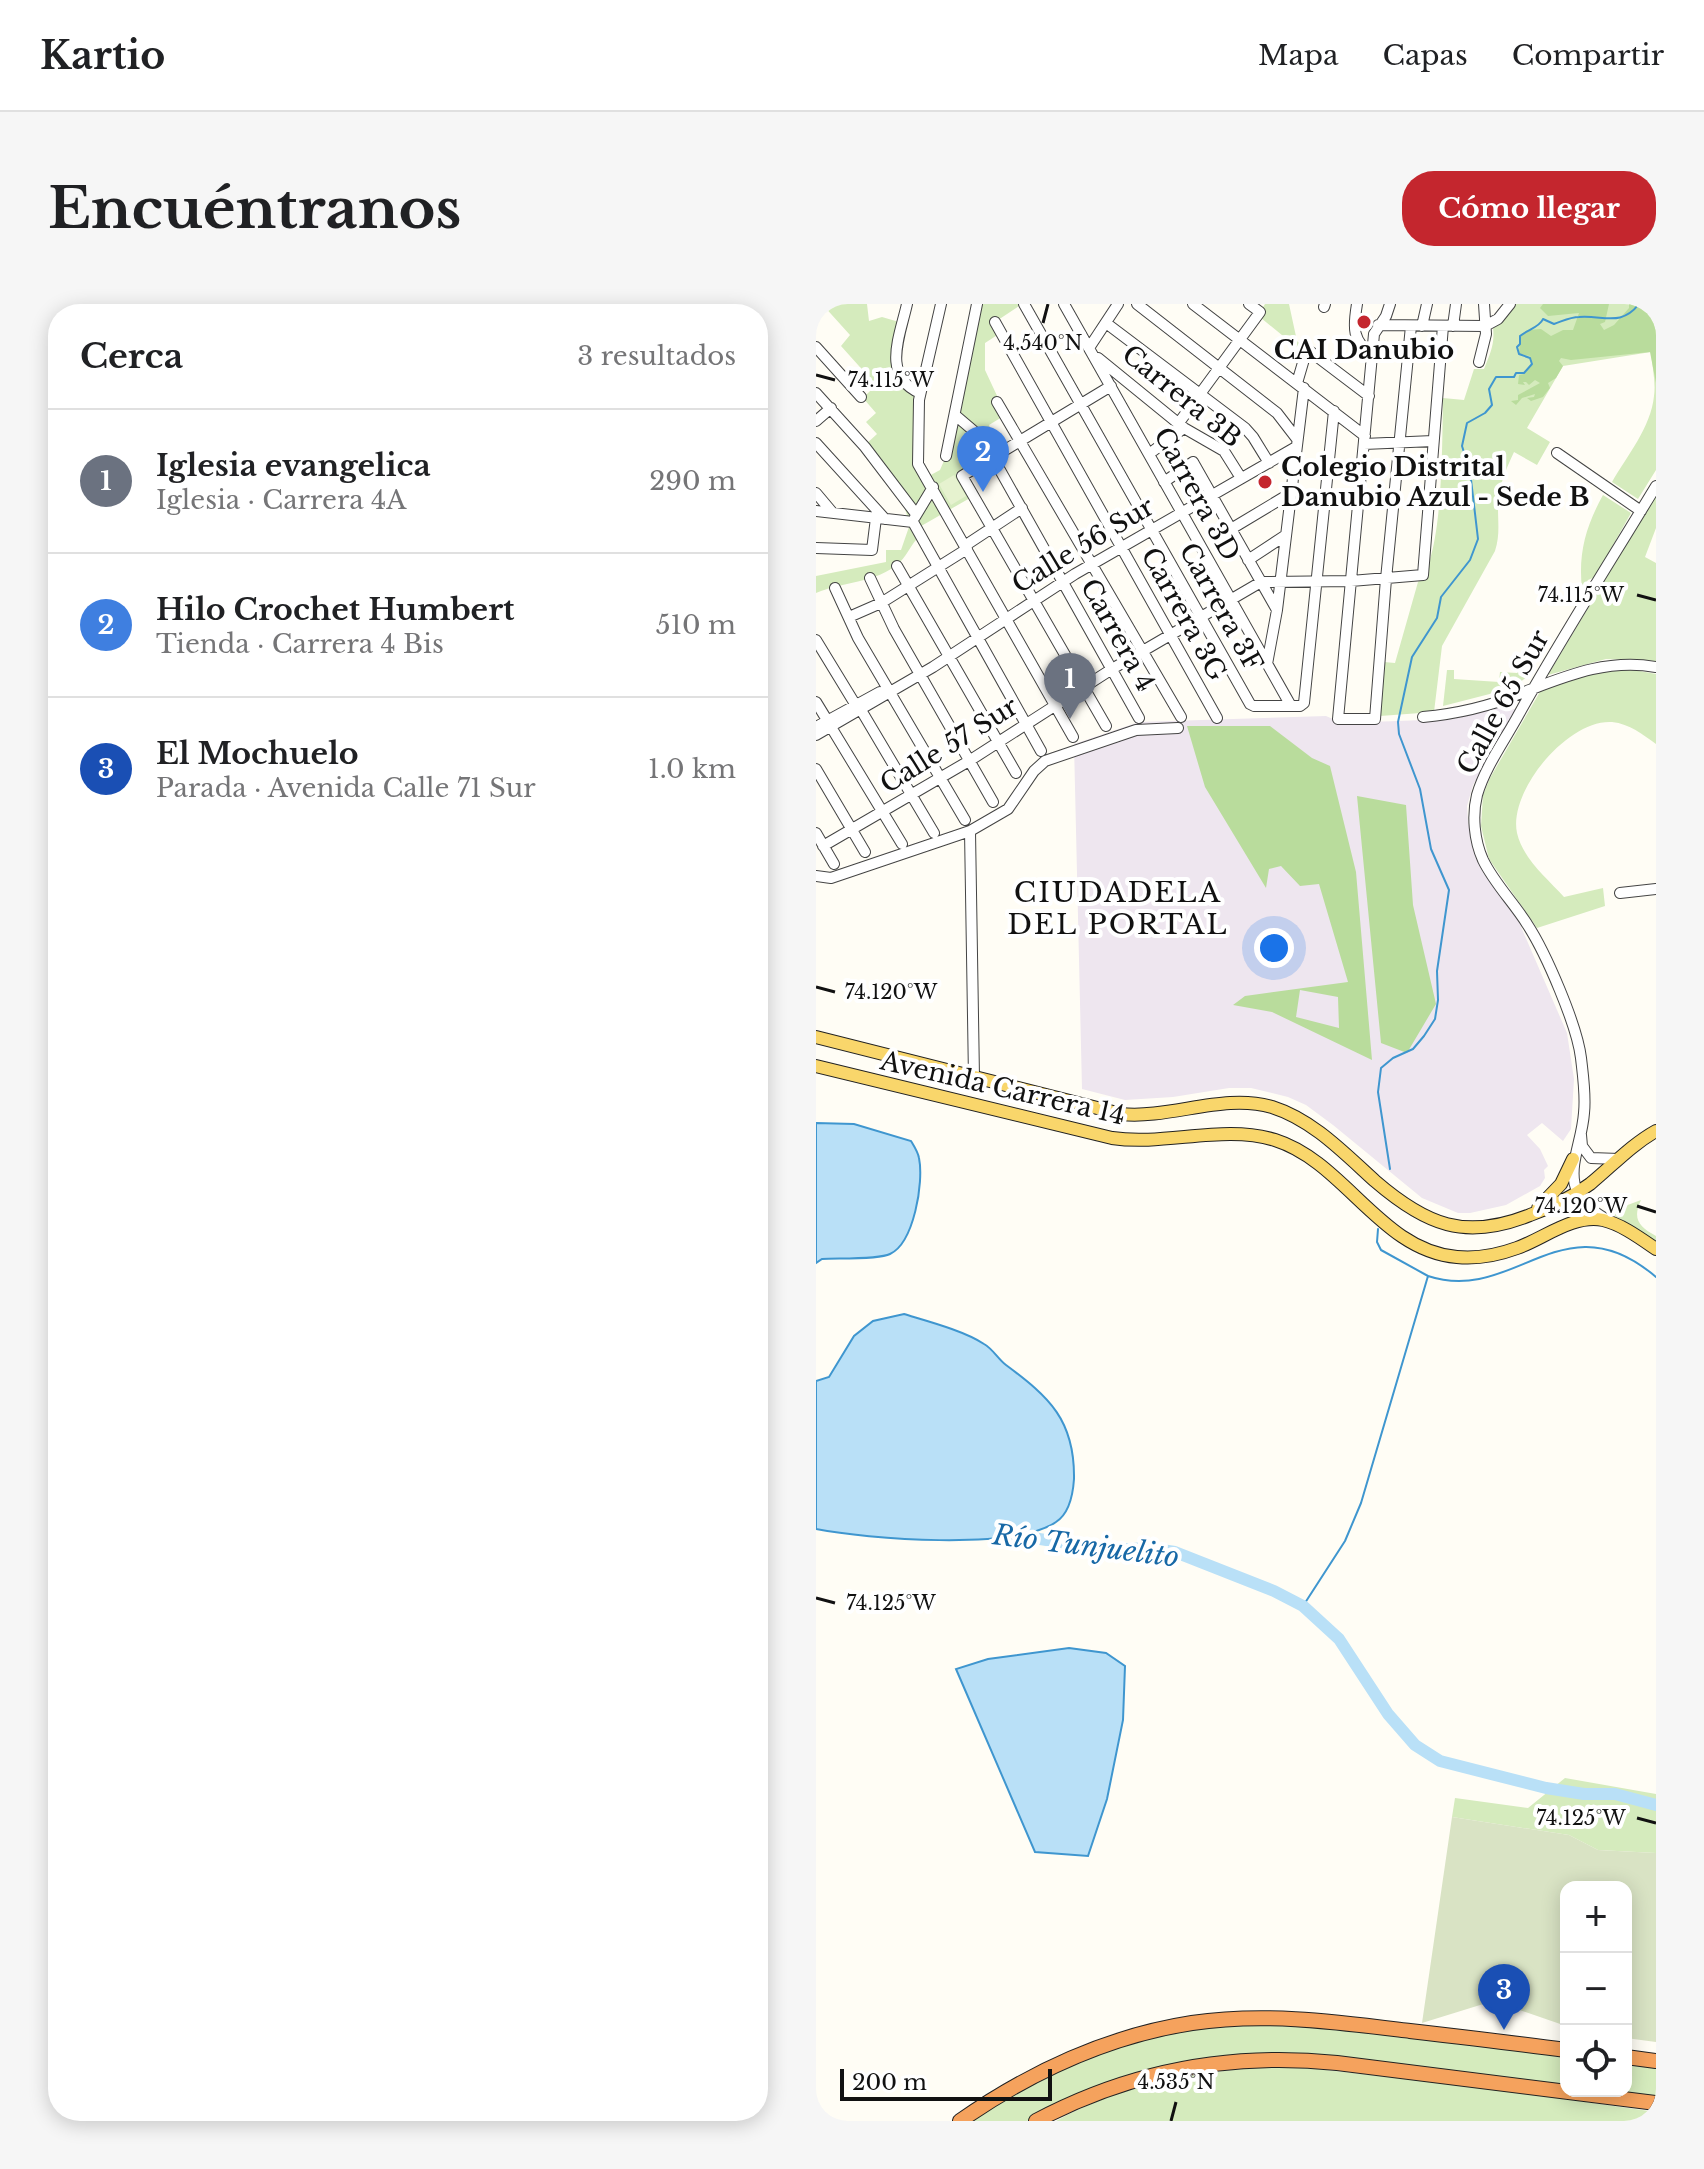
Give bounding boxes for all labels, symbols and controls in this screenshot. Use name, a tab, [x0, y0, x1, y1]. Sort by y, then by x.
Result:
text: Kartio	[40, 32, 165, 79]
text: Mapa	[1258, 38, 1339, 73]
text: Capas	[1383, 38, 1468, 73]
text: Compartir	[1512, 38, 1664, 73]
button: Cómo llegar	[1402, 171, 1656, 246]
text: Encuéntranos	[48, 174, 461, 243]
marker: CAI Danubio	[1355, 313, 1373, 331]
text: 4.540°N	[1003, 331, 1083, 355]
place label: CAI Danubio	[1274, 334, 1454, 366]
text: Cerca	[80, 335, 183, 377]
street label: Carrera 3B	[1116, 338, 1248, 454]
text: 3 resultados	[577, 340, 736, 372]
text: 74.115°W	[848, 368, 935, 392]
street label: Carrera 3D	[1147, 422, 1247, 566]
pin: 2	[957, 426, 1009, 492]
text: Iglesia evangelica	[156, 447, 431, 484]
place label: Colegio Distrital Danubio Azul - Sede B	[1281, 451, 1589, 513]
text: 1	[100, 465, 112, 497]
text: 290 m	[649, 465, 736, 497]
marker: Colegio Distrital Danubio Azul - Sede B	[1256, 473, 1274, 491]
text: Iglesia · Carrera 4A	[156, 484, 406, 516]
street label: Calle 56 Sur	[1006, 490, 1160, 600]
street label: Carrera 3F	[1173, 537, 1269, 677]
street label: Carrera 3G	[1134, 542, 1234, 686]
street label: Carrera 4	[1074, 573, 1162, 697]
text: 74.115°W	[1538, 583, 1625, 607]
text: Hilo Crochet Humbert	[156, 591, 515, 628]
text: 2	[98, 609, 114, 641]
text: 510 m	[656, 609, 736, 641]
street label: Calle 65 Sur	[1450, 624, 1556, 780]
text: Tienda · Carrera 4 Bis	[156, 628, 444, 660]
pin: 1	[1044, 653, 1096, 719]
street label: Calle 57 Sur	[874, 690, 1024, 800]
text: El Mochuelo	[156, 735, 359, 772]
text: 3	[98, 753, 114, 785]
text: 1.0 km	[648, 753, 736, 785]
text: Parada · Avenida Calle 71 Sur	[156, 772, 536, 804]
district label: CIUDADELA DEL PORTAL	[1007, 875, 1229, 942]
your location	[1254, 928, 1294, 968]
text: 74.120°W	[845, 980, 938, 1004]
street label: Avenida Carrera 14	[877, 1044, 1128, 1132]
text: 74.120°W	[1535, 1194, 1628, 1218]
water label: Río Tunjuelito	[990, 1517, 1181, 1575]
text: 74.125°W	[846, 1591, 936, 1615]
text: 74.125°W	[1536, 1806, 1626, 1830]
map controls	[1560, 1881, 1632, 2097]
button: +	[1560, 1881, 1632, 1953]
button: −	[1560, 1953, 1632, 2025]
pin: 3	[1478, 1964, 1530, 2030]
button: locate	[1560, 2025, 1632, 2097]
scale bar	[840, 2065, 1052, 2101]
text: 200 m	[852, 2069, 927, 2096]
text: 4.535°N	[1138, 2070, 1215, 2094]

